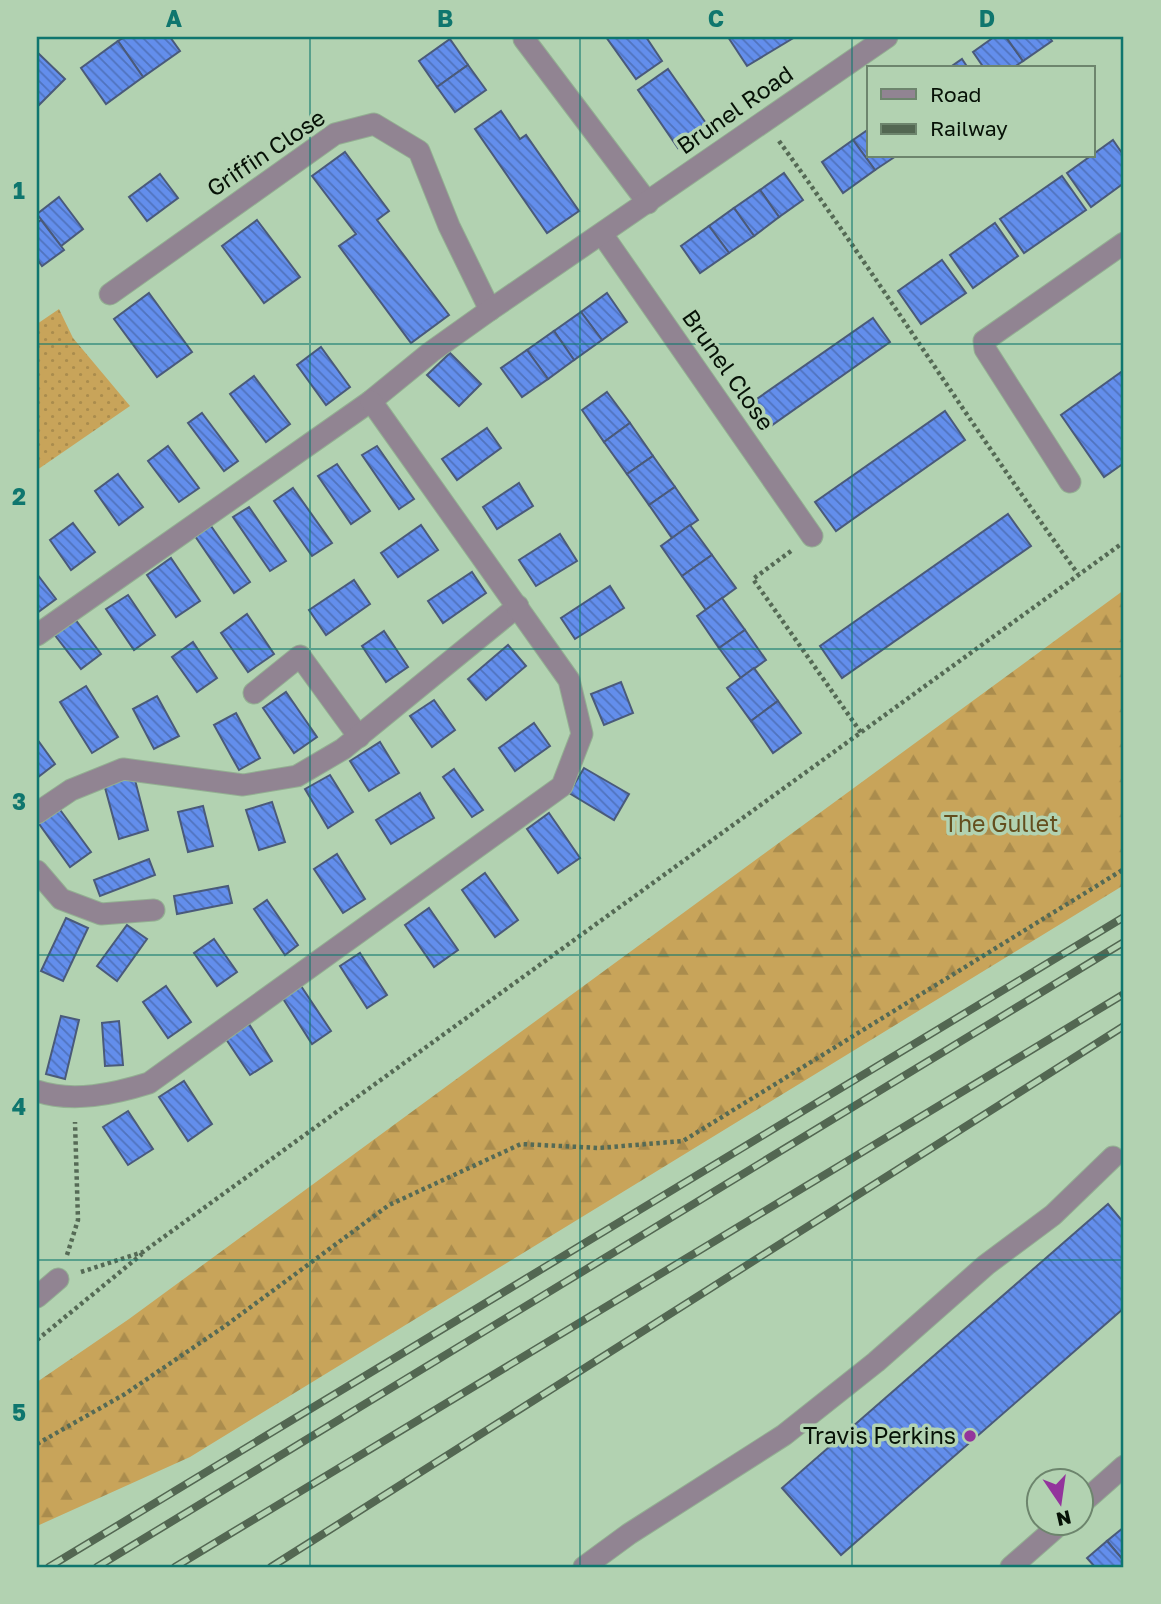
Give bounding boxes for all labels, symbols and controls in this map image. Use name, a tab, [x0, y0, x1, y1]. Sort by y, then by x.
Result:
text: A	[166, 4, 183, 32]
text: B	[437, 4, 453, 32]
text: C	[708, 4, 724, 32]
text: D	[979, 4, 995, 32]
street label: Brunel Road	[671, 59, 798, 159]
legend	[867, 66, 1094, 158]
text: Road	[930, 81, 981, 107]
street label: Griffin Close	[201, 102, 330, 202]
text: Railway	[930, 115, 1008, 141]
text: 1	[13, 176, 25, 204]
street label: Brunel Close	[677, 304, 781, 435]
text: 2	[12, 482, 26, 510]
text: 3	[12, 787, 26, 815]
park label: The Gullet	[944, 809, 1058, 837]
text: 4	[12, 1092, 26, 1120]
text: 5	[12, 1398, 26, 1426]
place label: Travis Perkins	[803, 1421, 956, 1449]
marker: Travis Perkins	[962, 1428, 978, 1444]
north arrow	[1024, 1468, 1094, 1538]
text: N	[1054, 1506, 1074, 1532]

